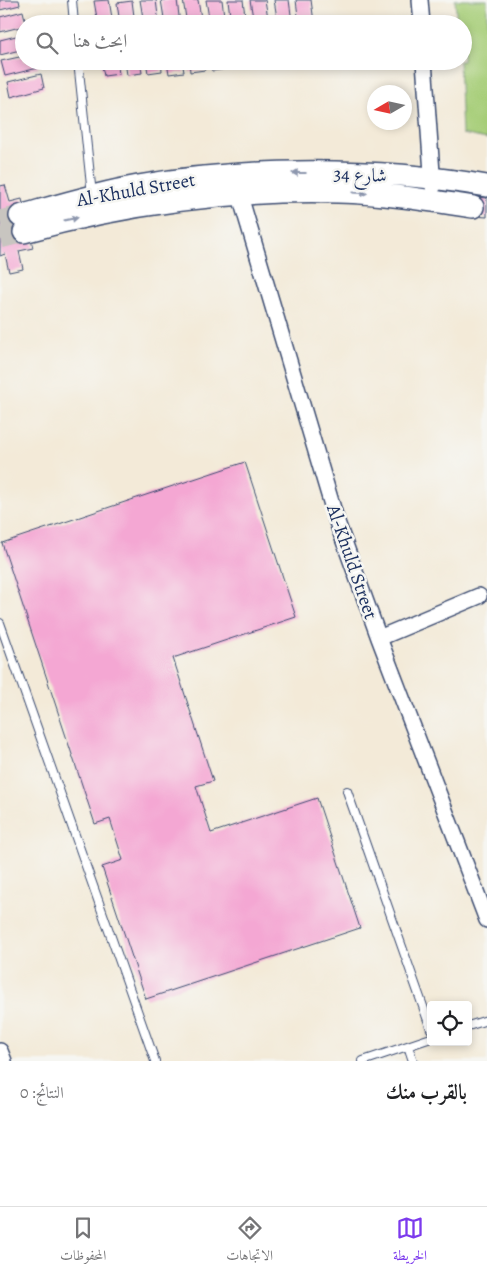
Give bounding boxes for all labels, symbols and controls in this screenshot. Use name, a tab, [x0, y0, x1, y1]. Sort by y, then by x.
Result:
search box	[15, 15, 472, 70]
text: ابحث هنا	[73, 28, 127, 54]
icon: search	[33, 29, 61, 57]
north arrow	[367, 85, 412, 130]
street label: شارع 34	[333, 161, 387, 191]
street label: Al-Khuld Street	[74, 167, 197, 213]
one-way arrow	[291, 169, 307, 177]
one-way arrow	[352, 190, 368, 198]
one-way arrow	[63, 215, 79, 223]
street label: Al-Khuld Street	[320, 500, 384, 623]
map controls	[427, 1001, 472, 1046]
button: locate	[427, 1001, 472, 1046]
text: بالقرب منك	[386, 1078, 467, 1106]
text: النتائج: 0	[20, 1082, 64, 1104]
tab: المحفوظات	[60, 1214, 106, 1269]
tab: الاتجاهات	[226, 1214, 273, 1269]
tab: الخريطة	[393, 1214, 427, 1269]

